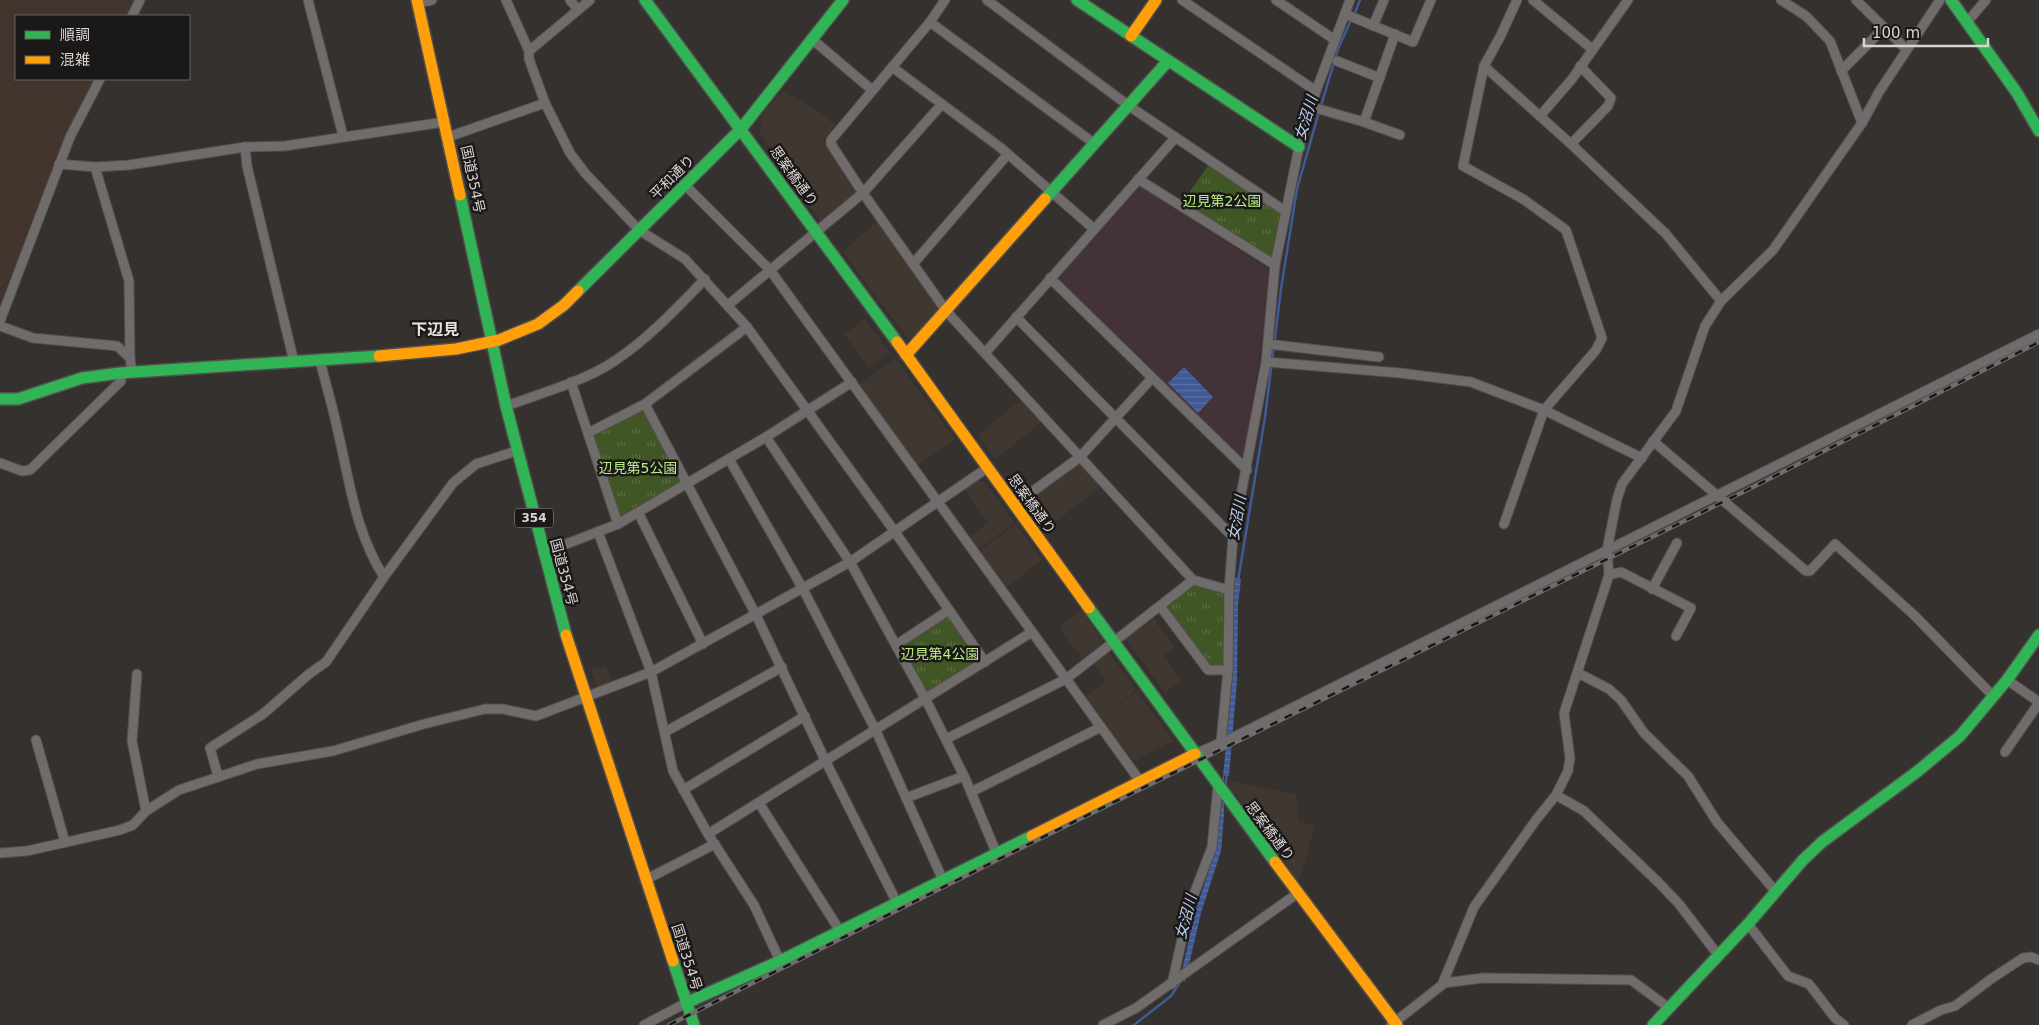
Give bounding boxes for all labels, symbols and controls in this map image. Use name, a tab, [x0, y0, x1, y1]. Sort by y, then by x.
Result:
legend	[15, 15, 190, 80]
scale bar	[1864, 15, 1988, 47]
text: 100 m	[1872, 24, 1920, 42]
text: 順調	[60, 26, 90, 44]
text: 混雑	[60, 51, 90, 69]
water label: 女沼川	[1291, 92, 1322, 142]
street label: 思案橋通り	[767, 143, 821, 209]
street label: 国道354号	[458, 144, 488, 214]
street label: 平和通り	[647, 152, 697, 202]
park label: 辺見第2公園	[1183, 193, 1261, 209]
district label: 下辺見	[411, 320, 459, 339]
park label: 辺見第5公園	[599, 460, 677, 476]
street label: 思案橋通り	[1005, 471, 1059, 537]
water label: 女沼川	[1224, 492, 1250, 542]
road number: 354	[515, 508, 553, 528]
street label: 国道354号	[547, 537, 581, 607]
park label: 辺見第4公園	[901, 646, 979, 662]
street label: 思案橋通り	[1243, 798, 1297, 864]
water label: 女沼川	[1171, 891, 1201, 941]
street label: 国道354号	[669, 922, 705, 992]

